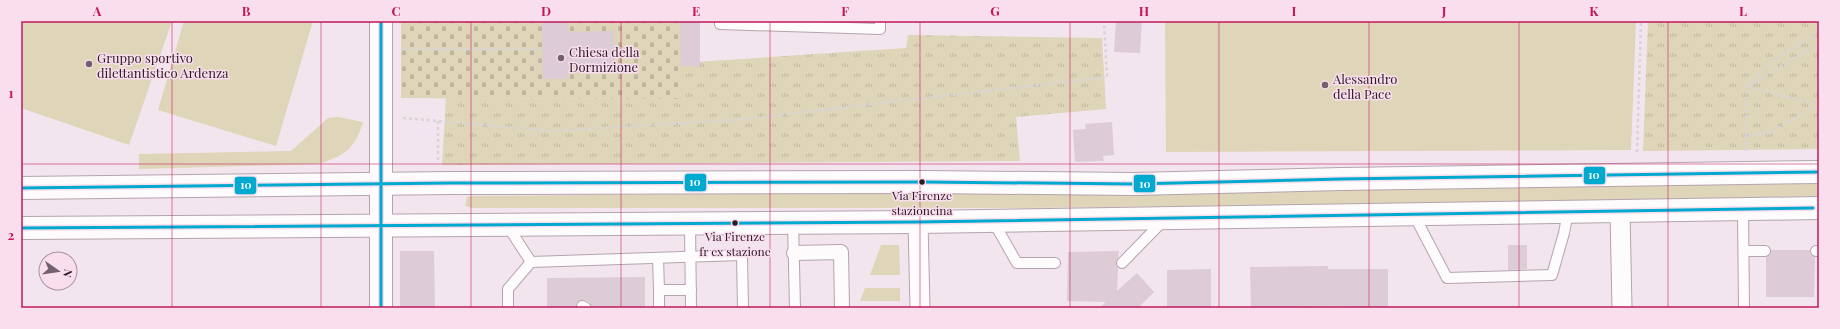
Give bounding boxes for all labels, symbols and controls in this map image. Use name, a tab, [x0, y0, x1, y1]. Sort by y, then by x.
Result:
text: A	[92, 2, 102, 19]
text: B	[242, 2, 251, 19]
text: C	[391, 2, 401, 19]
text: D	[541, 2, 551, 19]
text: E	[692, 2, 700, 19]
text: F	[841, 2, 849, 19]
text: G	[990, 2, 1000, 19]
text: H	[1139, 2, 1149, 19]
text: I	[1292, 2, 1297, 19]
text: J	[1441, 2, 1447, 19]
text: K	[1589, 2, 1599, 19]
text: L	[1739, 2, 1747, 19]
place label: Chiesa della Dormizione	[569, 43, 640, 75]
place label: Gruppo sportivo dilettantistico Ardenza	[97, 49, 229, 81]
marker: Chiesa della Dormizione	[556, 53, 566, 63]
marker: Gruppo sportivo dilettantistico Ardenza	[84, 59, 94, 69]
place label: Alessandro della Pace	[1332, 70, 1397, 102]
marker: Alessandro della Pace	[1320, 80, 1330, 90]
text: 1	[9, 84, 14, 101]
line badge: 10	[1583, 166, 1606, 185]
text: 10	[1588, 167, 1600, 182]
line badge: 10	[684, 173, 707, 192]
text: 10	[689, 174, 701, 189]
line badge: 10	[1133, 174, 1156, 193]
line badge: 10	[234, 176, 257, 195]
text: 10	[1139, 176, 1151, 191]
text: 10	[240, 177, 252, 192]
marker: Via Firenze stazioncina	[917, 177, 927, 187]
place label: Via Firenze stazioncina	[891, 187, 953, 218]
marker: Via Firenze fr ex stazione	[730, 218, 740, 228]
text: 2	[8, 226, 15, 243]
place label: Via Firenze fr ex stazione	[699, 228, 771, 259]
north arrow	[38, 251, 78, 291]
text: N	[60, 268, 76, 279]

